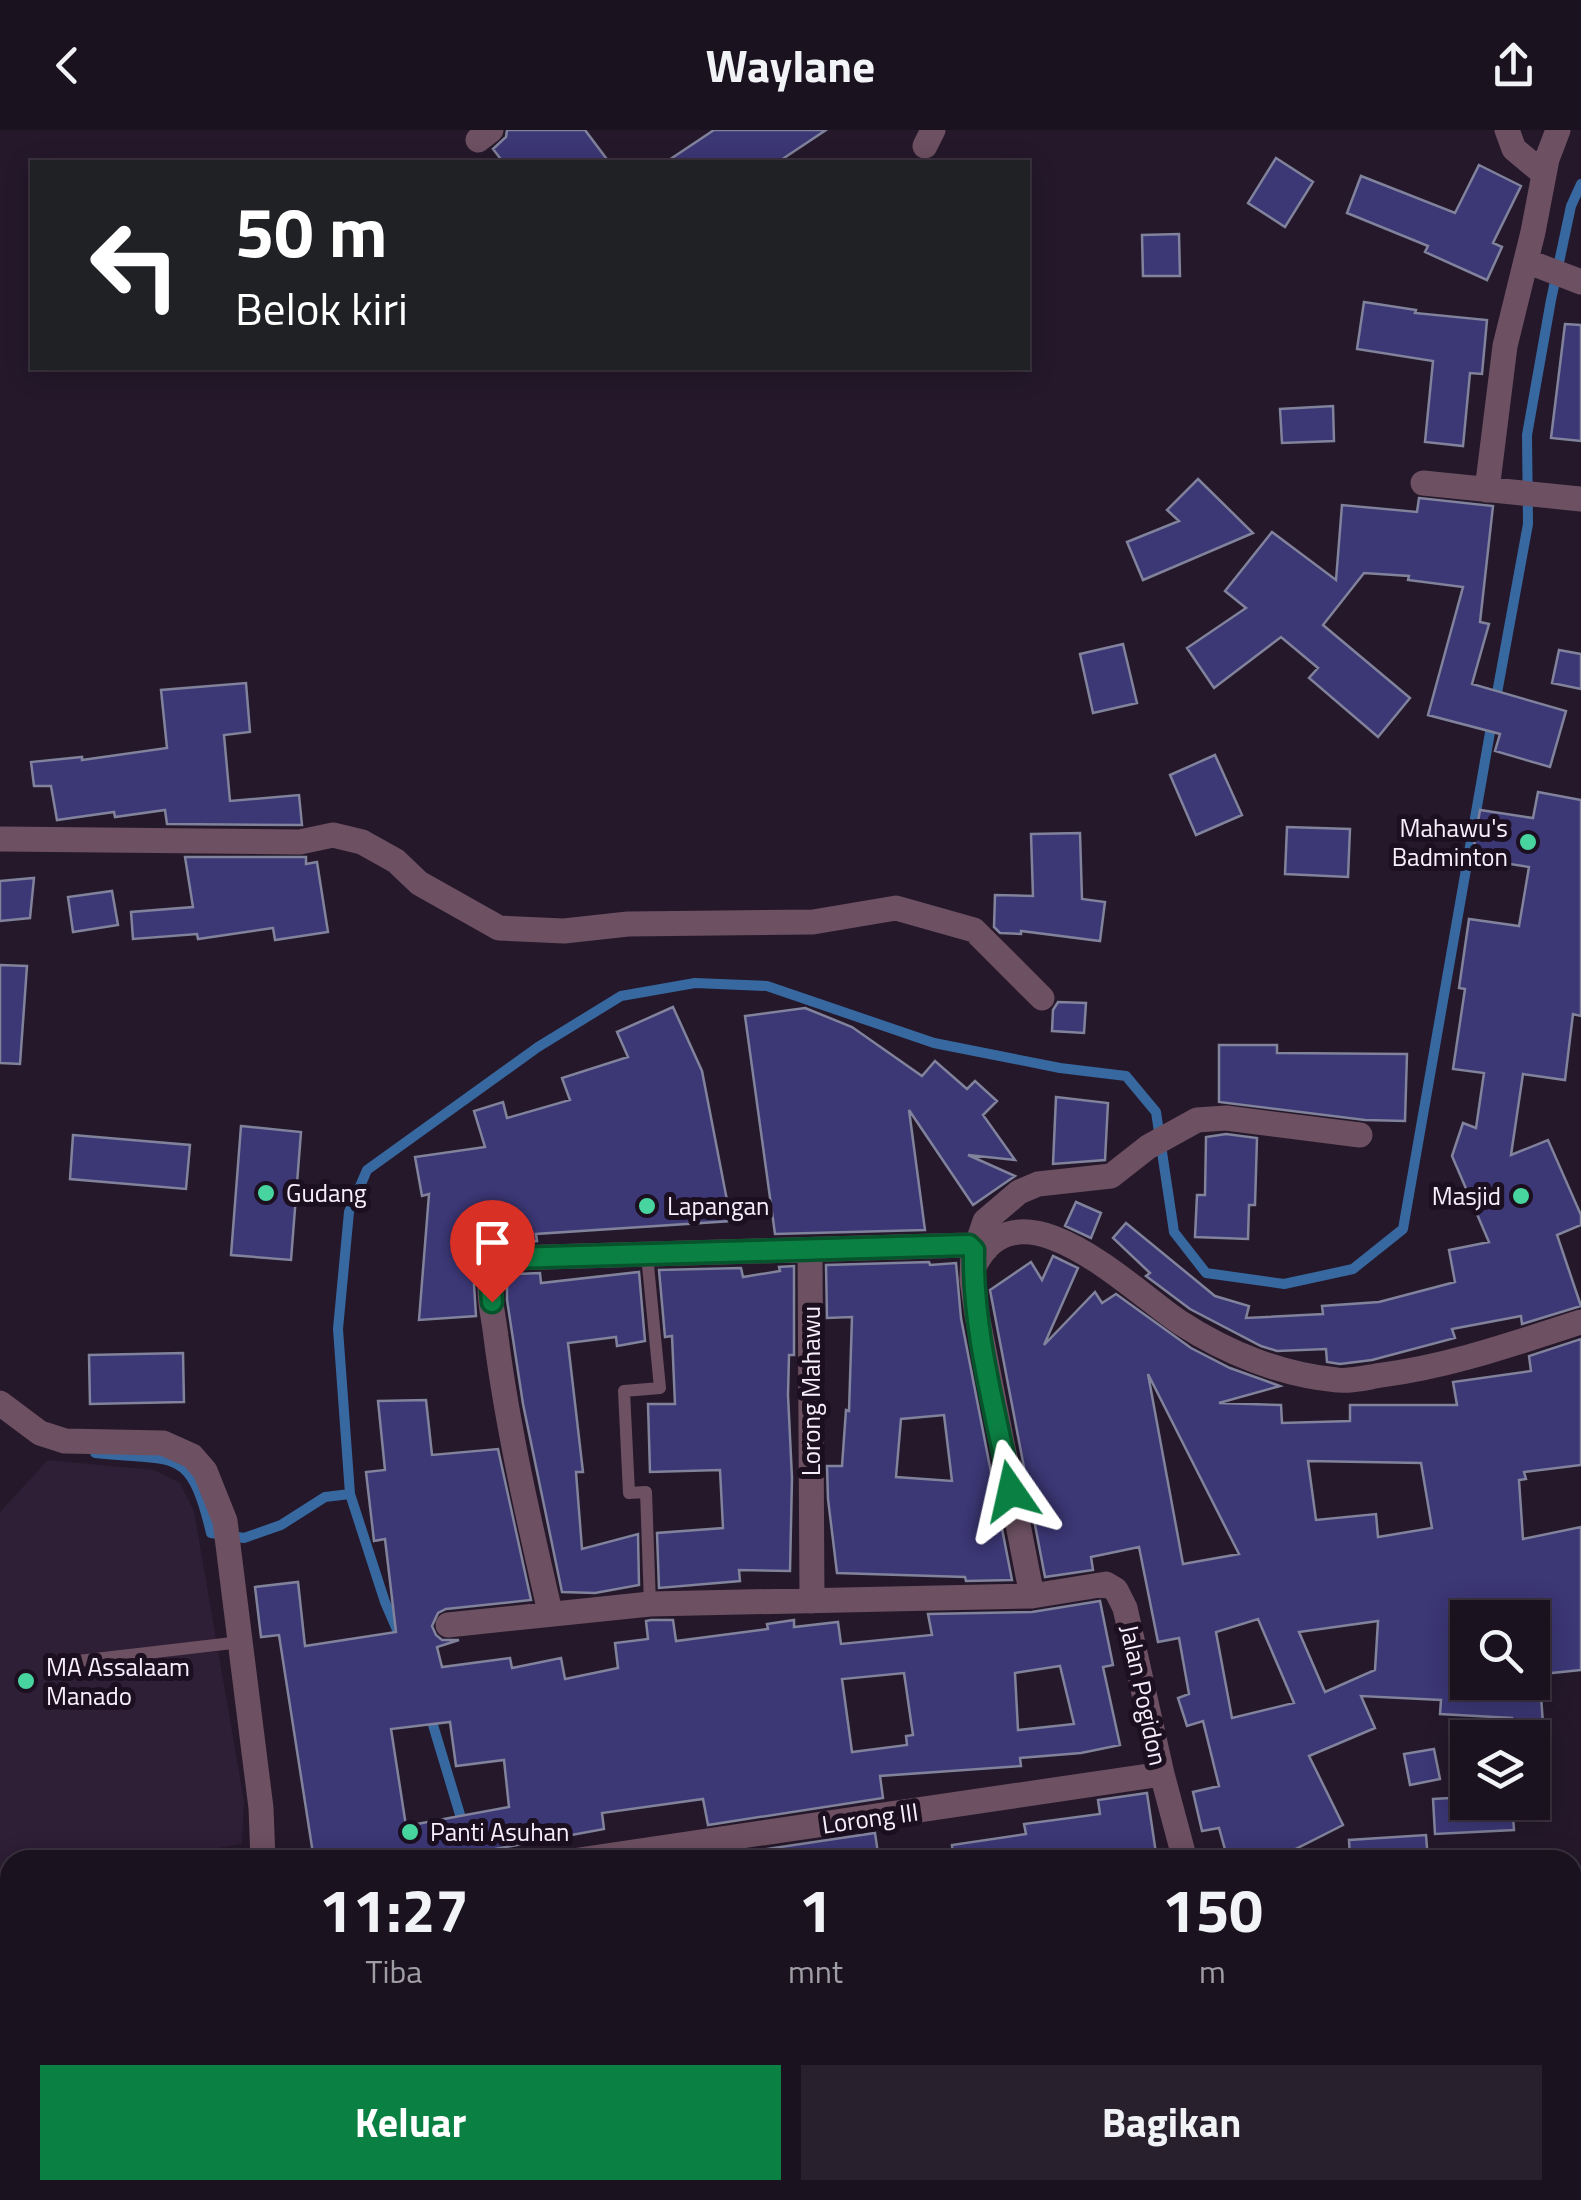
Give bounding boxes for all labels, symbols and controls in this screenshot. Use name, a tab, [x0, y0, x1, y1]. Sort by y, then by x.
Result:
text: Waylane	[706, 31, 875, 99]
icon: back	[40, 38, 95, 93]
icon: share	[1486, 38, 1541, 93]
text: 50 m	[235, 178, 388, 284]
icon: left	[70, 200, 200, 330]
text: Belok kiri	[235, 274, 408, 342]
place label: Mahawu's Badminton	[1392, 809, 1508, 876]
marker: Mahawu's Badminton	[1517, 831, 1539, 853]
place label: Gudang	[286, 1174, 367, 1212]
place label: Masjid	[1432, 1177, 1501, 1215]
marker: Gudang	[255, 1182, 277, 1204]
marker: Masjid	[1510, 1185, 1532, 1207]
place label: Lapangan	[667, 1187, 769, 1225]
marker: Lapangan	[636, 1195, 658, 1217]
pin	[450, 1200, 535, 1303]
icon: arrive	[465, 1215, 520, 1270]
street label: Lorong Mahawu	[792, 1306, 830, 1476]
position arrow	[959, 1439, 1063, 1543]
map controls	[1450, 1600, 1550, 1820]
button: search	[1450, 1600, 1550, 1700]
street label: Jalan Pogidon	[1111, 1621, 1177, 1769]
place label: MA Assalaam Manado	[46, 1648, 190, 1715]
marker: MA Assalaam Manado	[15, 1670, 37, 1692]
button: layers	[1450, 1720, 1550, 1820]
street label: Lorong III	[819, 1792, 921, 1844]
place label: Panti Asuhan	[430, 1813, 570, 1851]
marker: Panti Asuhan	[399, 1821, 421, 1843]
text: 11:27	[319, 1864, 469, 1955]
text: 1	[799, 1864, 832, 1955]
text: 150	[1162, 1864, 1263, 1955]
text: Tiba	[366, 1947, 422, 1995]
text: mnt	[788, 1947, 843, 1995]
text: m	[1199, 1947, 1226, 1995]
button: Keluar	[40, 2065, 781, 2180]
button: Bagikan	[801, 2065, 1542, 2180]

